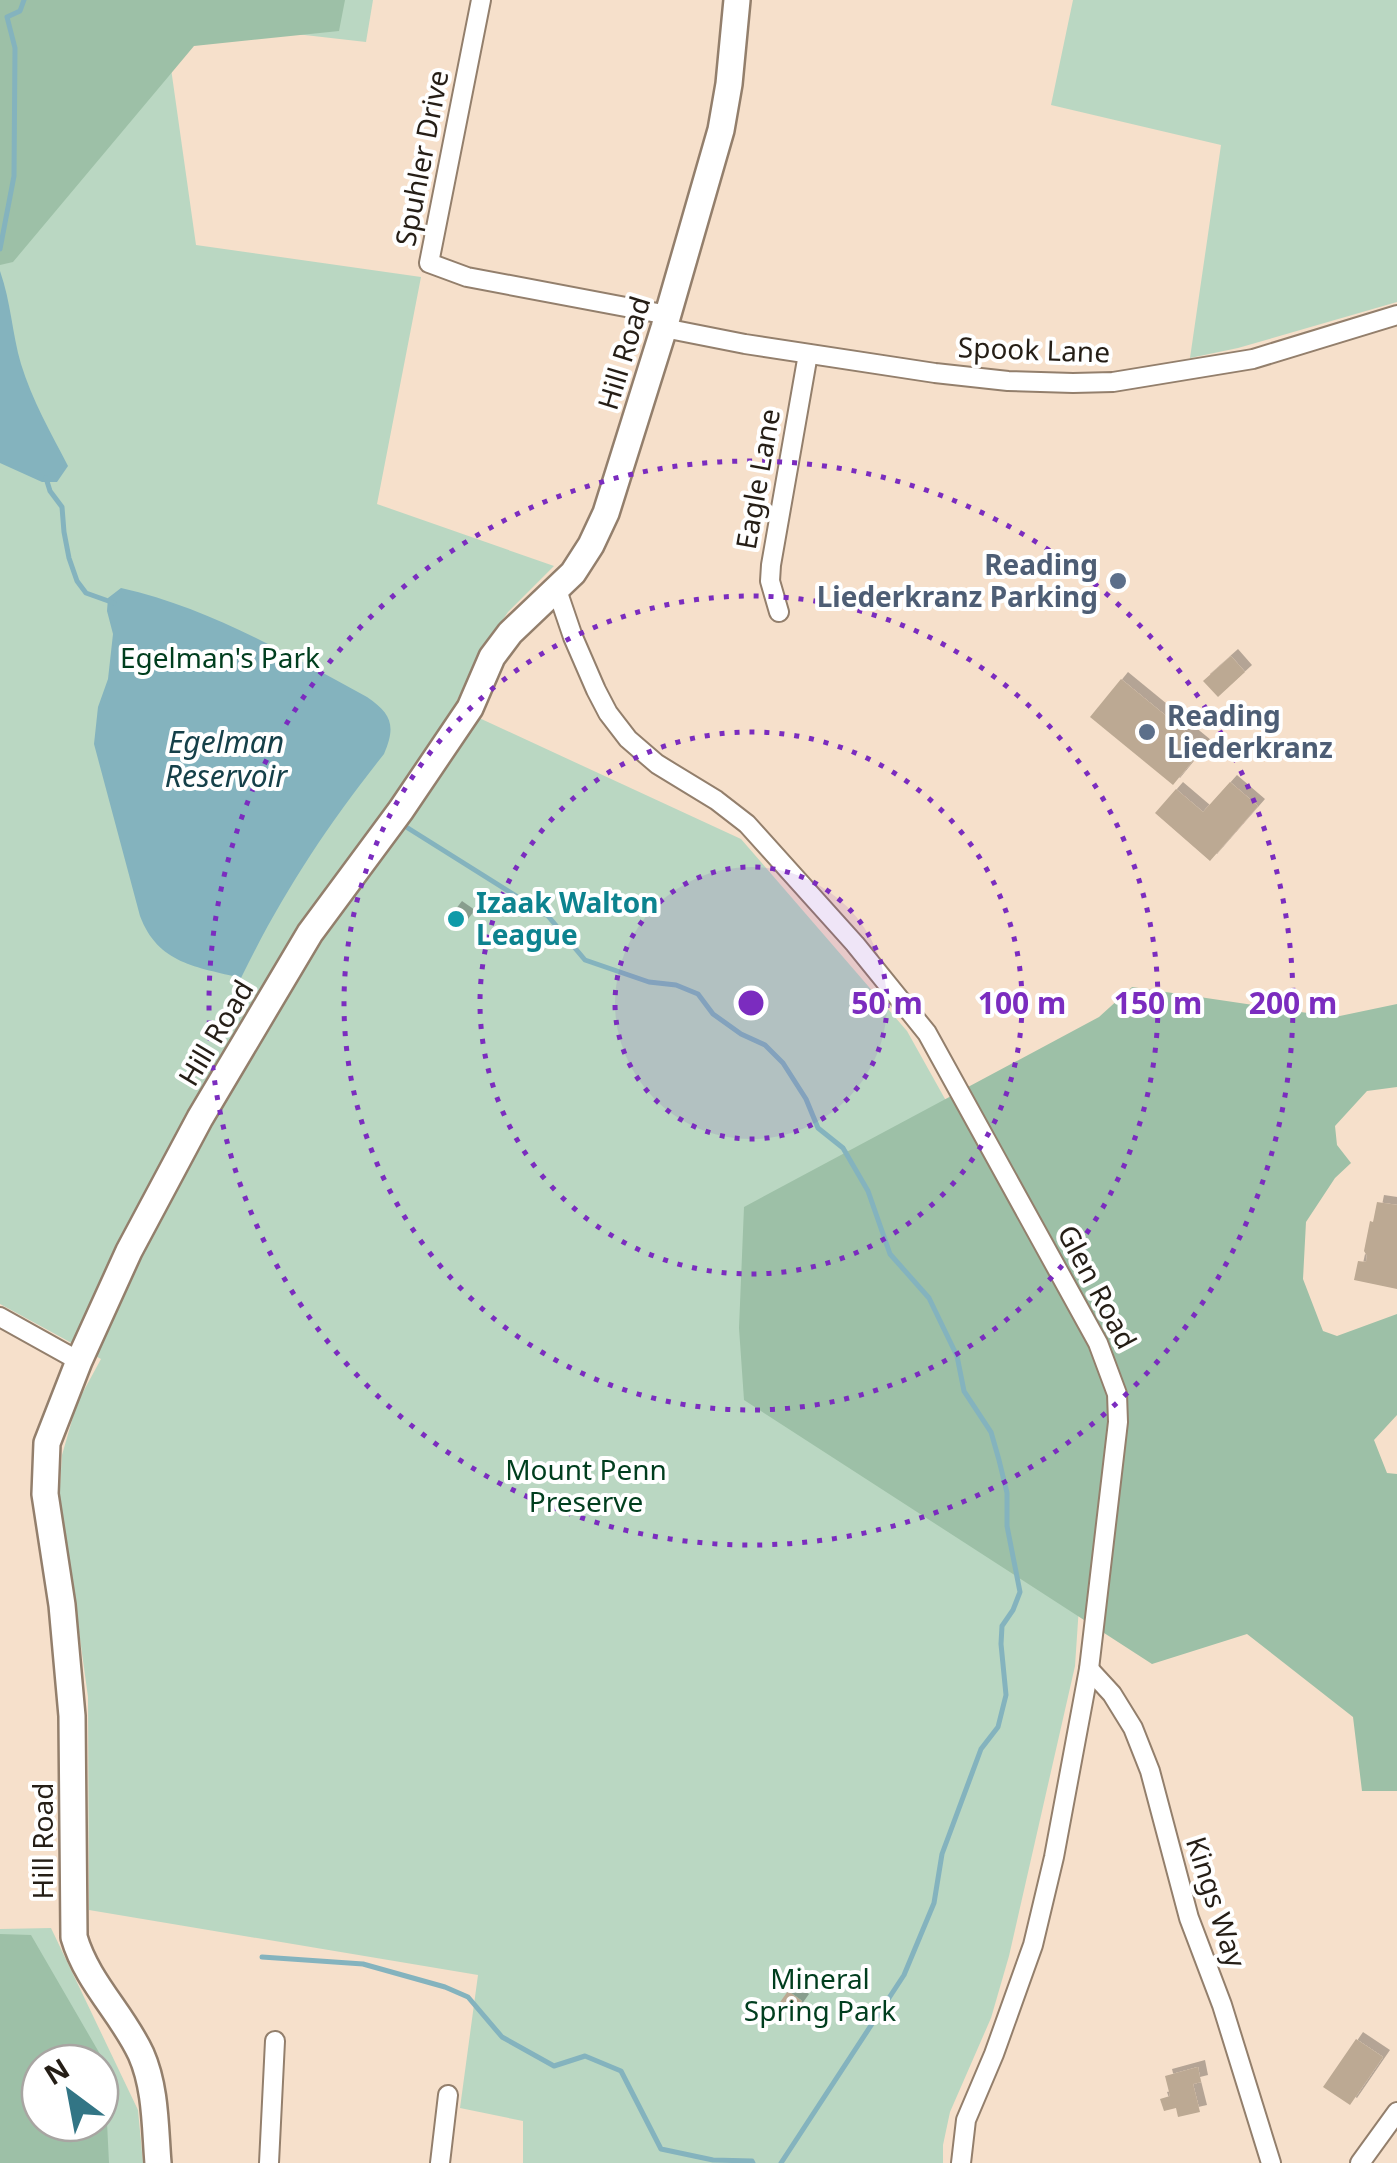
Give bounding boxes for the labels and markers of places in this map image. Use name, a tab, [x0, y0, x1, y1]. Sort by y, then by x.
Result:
place label: Reading Liederkranz Parking	[817, 545, 1098, 615]
marker: Reading Liederkranz Parking	[1107, 570, 1129, 592]
place label: Reading Liederkranz	[1167, 696, 1333, 766]
marker: Reading Liederkranz	[1136, 721, 1158, 743]
place label: Izaak Walton League	[476, 883, 658, 953]
marker: Izaak Walton League	[445, 908, 467, 930]
centre of rings	[733, 985, 769, 1021]

